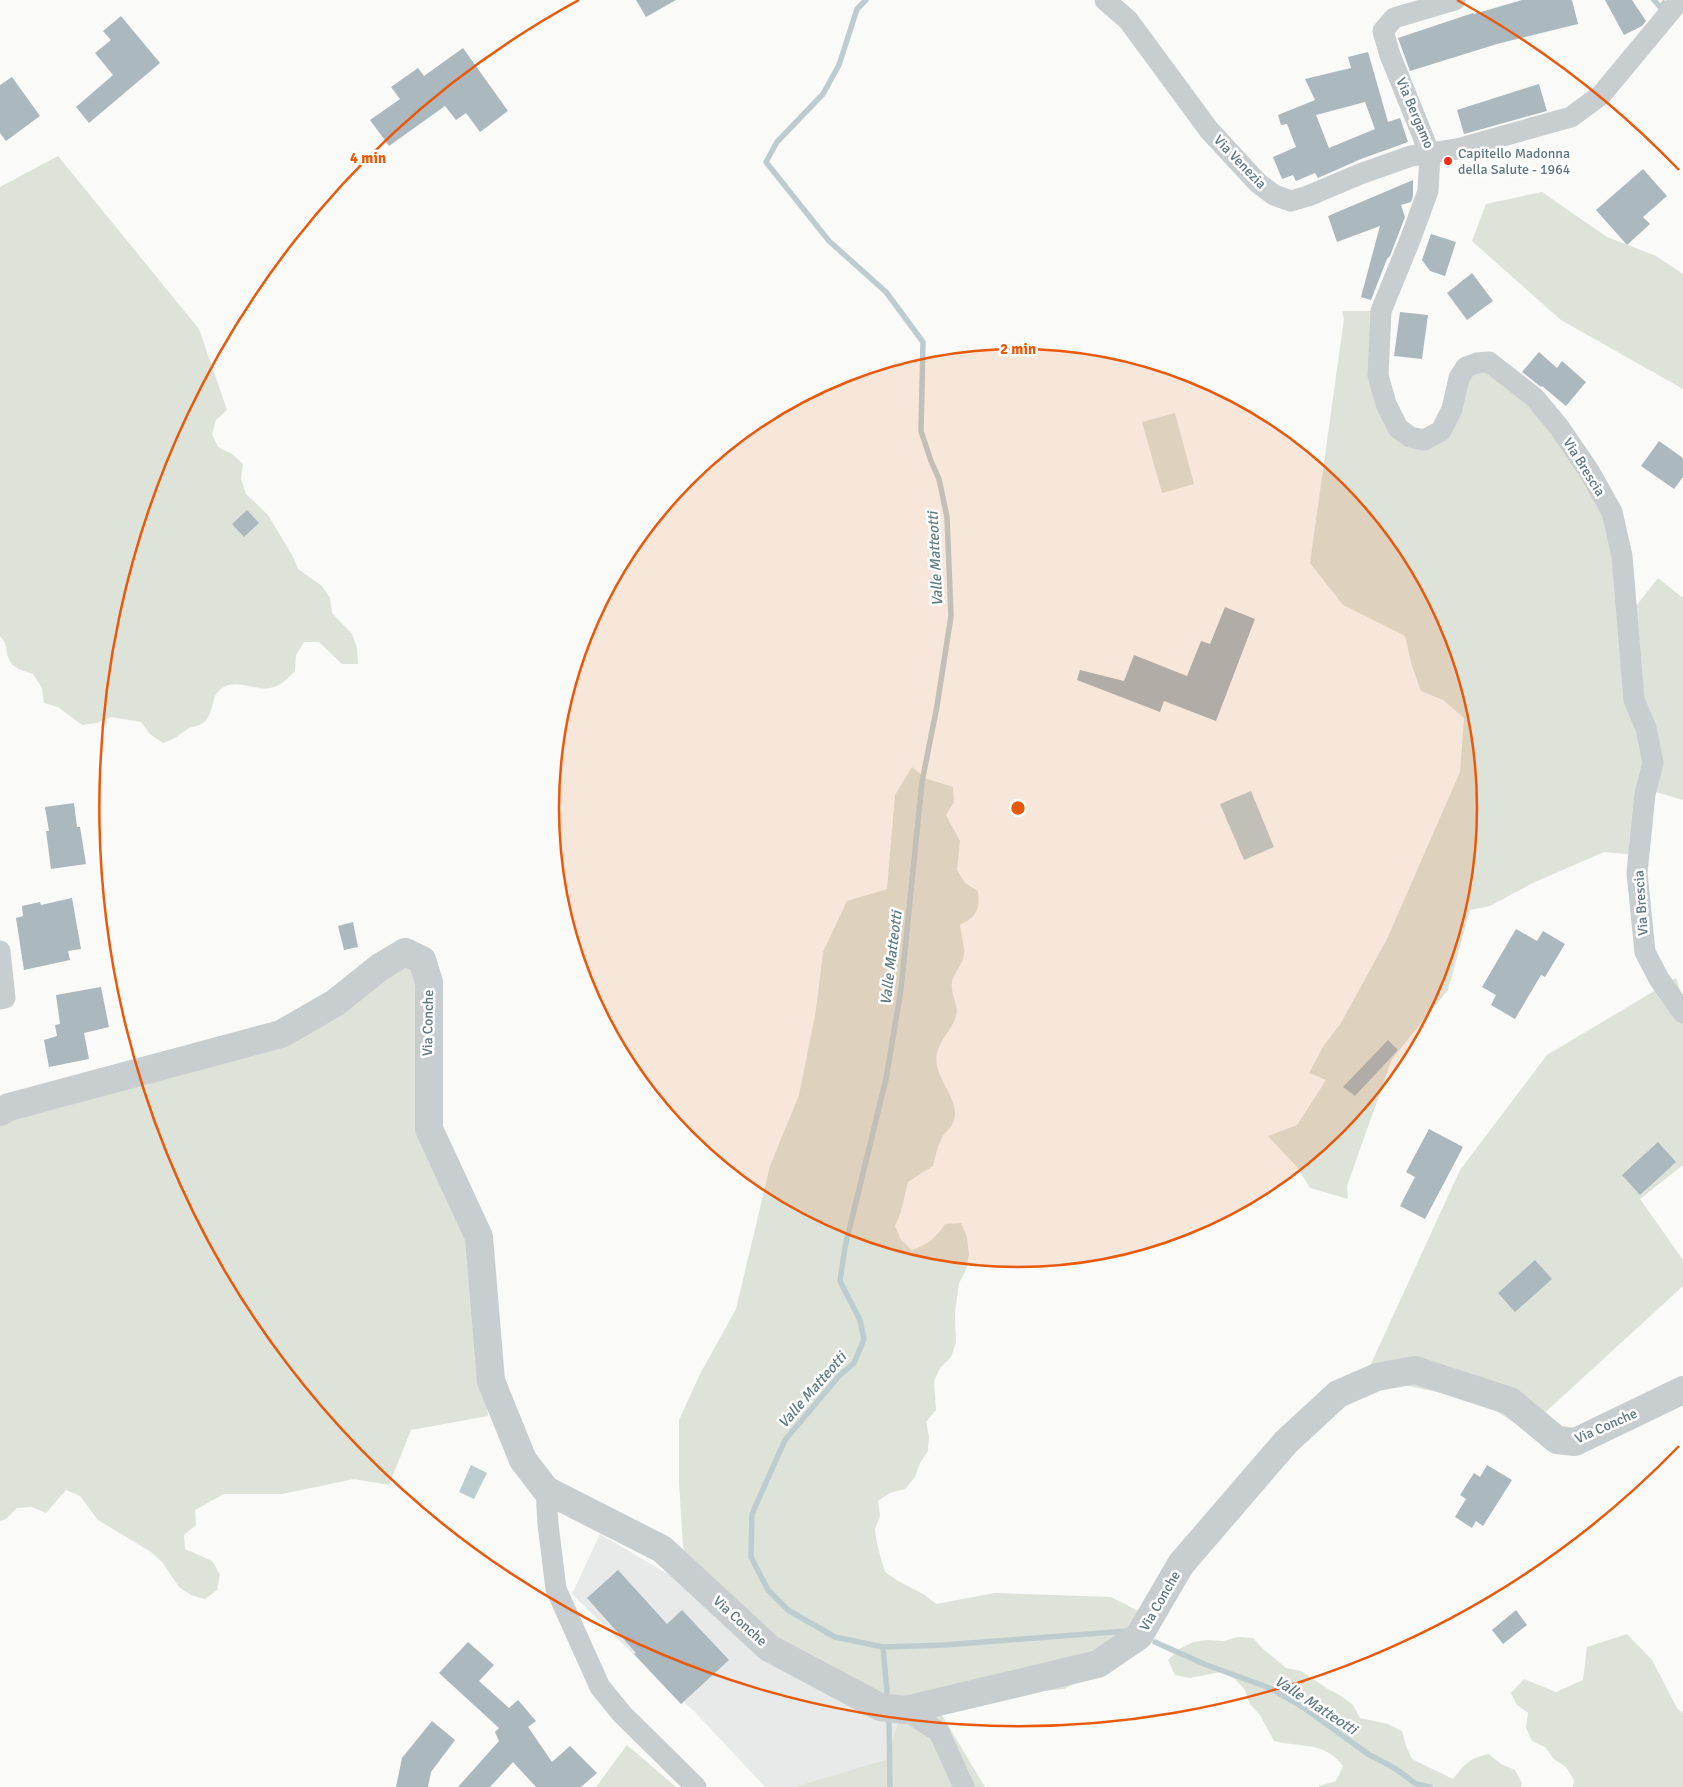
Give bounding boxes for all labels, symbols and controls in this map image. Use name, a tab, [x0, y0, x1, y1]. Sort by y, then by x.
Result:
street label: Via Bergamo	[1392, 75, 1438, 151]
street label: Via Venezia	[1210, 132, 1270, 192]
place label: Capitello Madonna della Salute - 1964	[1458, 145, 1571, 178]
text: 4 min	[350, 149, 386, 167]
marker: Capitello Madonna della Salute - 1964	[1442, 155, 1454, 167]
text: 2 min	[1000, 340, 1036, 358]
street label: Via Brescia	[1559, 435, 1609, 499]
water label: Valle Matteotti	[923, 509, 946, 607]
centre of rings	[1009, 799, 1027, 817]
street label: Via Brescia	[1630, 870, 1652, 936]
water label: Valle Matteotti	[876, 908, 906, 1006]
street label: Via Conche	[419, 990, 437, 1056]
water label: Valle Matteotti	[774, 1347, 851, 1432]
street label: Via Conche	[1572, 1405, 1640, 1447]
street label: Via Conche	[1136, 1568, 1184, 1634]
street label: Via Conche	[710, 1592, 770, 1650]
water label: Valle Matteotti	[1271, 1672, 1362, 1739]

